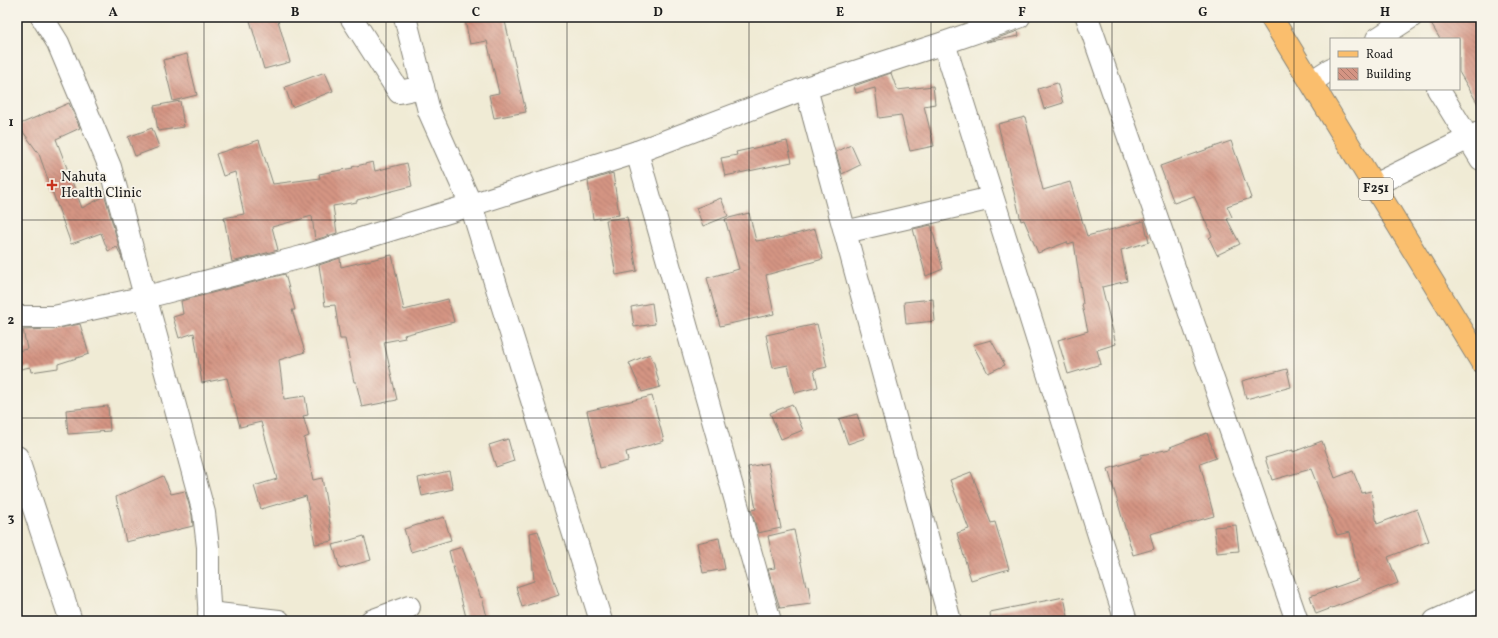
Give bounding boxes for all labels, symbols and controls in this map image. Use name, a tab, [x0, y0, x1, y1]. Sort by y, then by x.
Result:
text: A	[108, 4, 118, 22]
text: B	[291, 4, 300, 22]
text: C	[472, 4, 480, 22]
text: D	[653, 4, 663, 22]
text: E	[836, 4, 844, 22]
text: F	[1018, 4, 1026, 22]
text: G	[1198, 4, 1208, 22]
text: H	[1380, 4, 1390, 22]
legend	[1330, 38, 1460, 90]
text: Road	[1366, 47, 1393, 63]
text: Building	[1366, 67, 1411, 83]
text: 1	[8, 114, 14, 132]
place label: Nahuta Health Clinic	[61, 168, 142, 203]
road number: F251	[1359, 178, 1393, 200]
marker: Nahuta Health Clinic	[46, 179, 58, 191]
text: 2	[8, 312, 15, 330]
text: 3	[8, 510, 15, 528]

